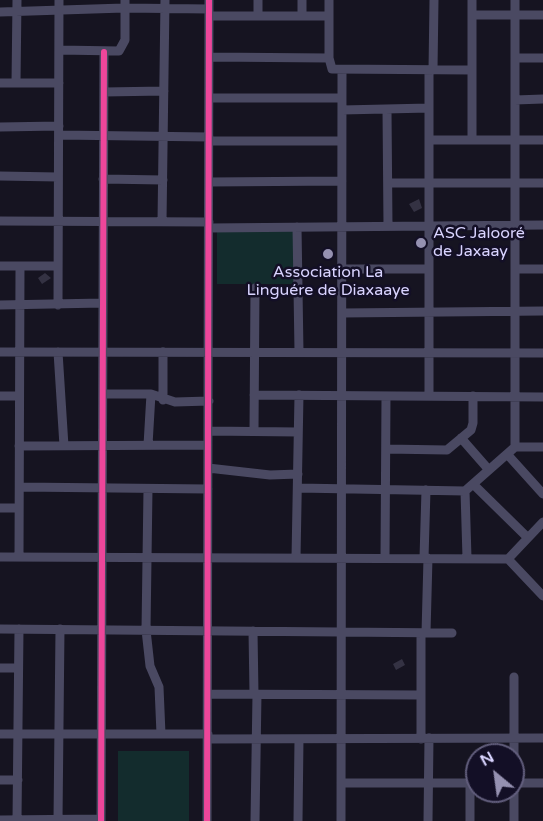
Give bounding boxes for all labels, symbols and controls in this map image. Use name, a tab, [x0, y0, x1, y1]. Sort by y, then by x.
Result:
place label: ASC Jalooré de Jaxaay	[433, 224, 525, 262]
marker: ASC Jalooré de Jaxaay	[414, 236, 428, 250]
marker: Association La Linguére de Diaxaaye	[321, 247, 335, 261]
place label: Association La Linguére de Diaxaaye	[246, 263, 410, 301]
north arrow	[465, 743, 525, 803]
text: N	[477, 747, 498, 771]

